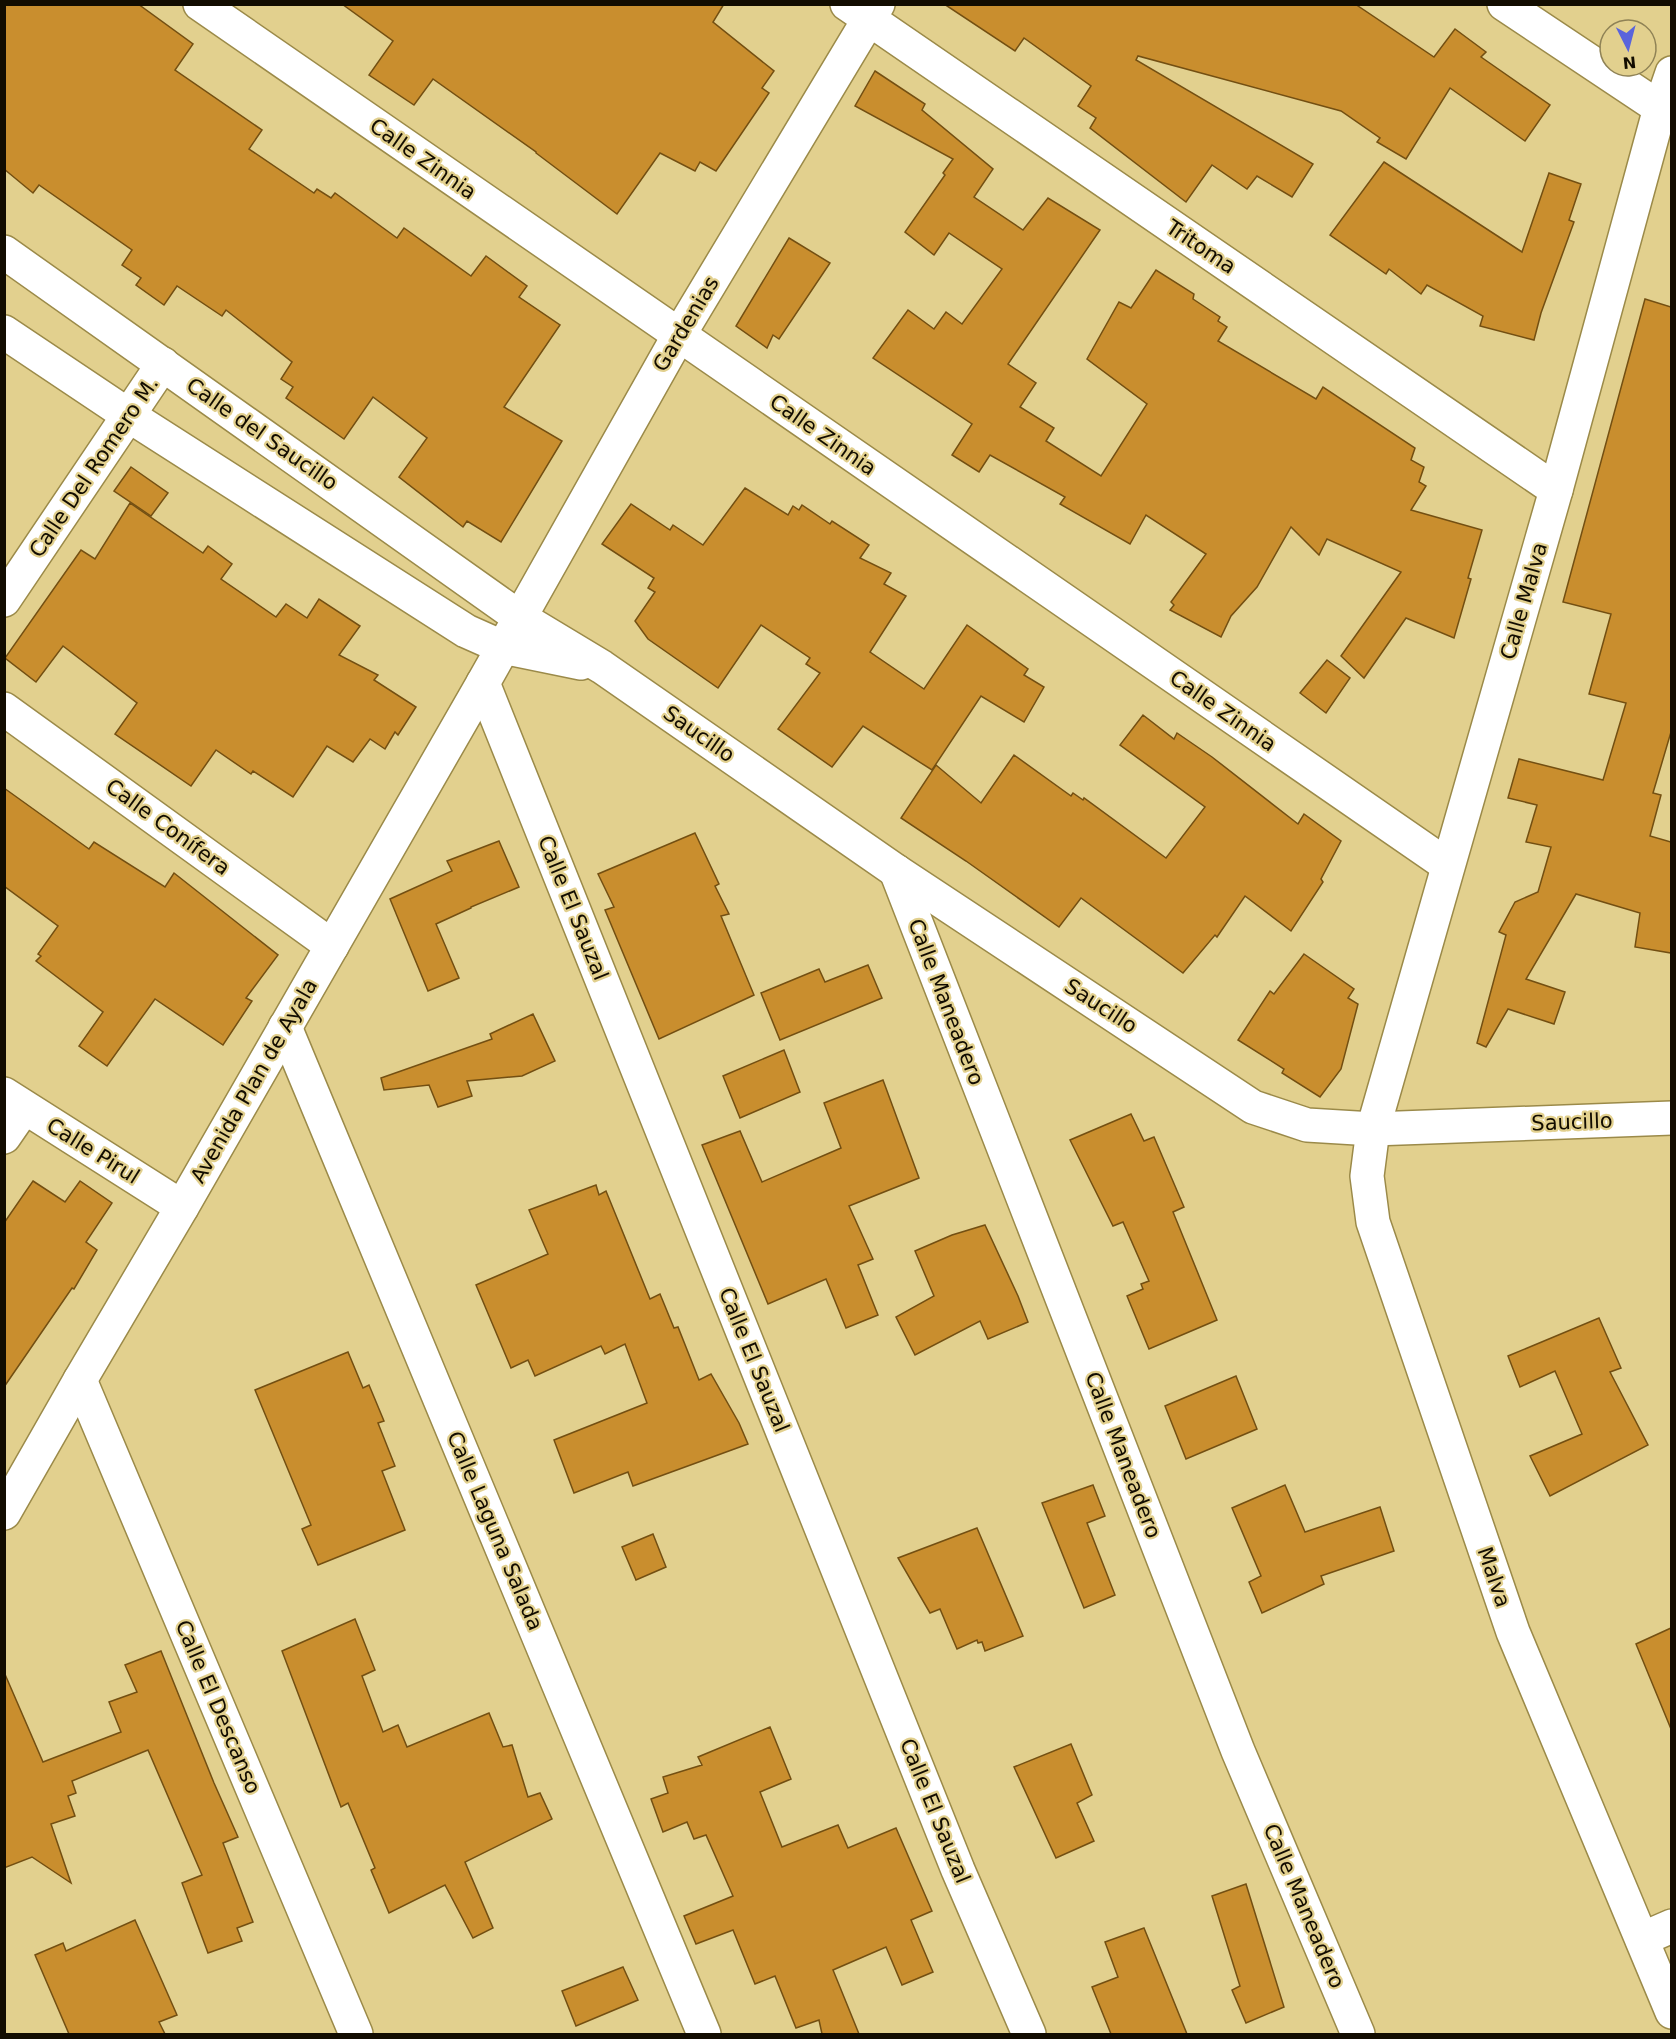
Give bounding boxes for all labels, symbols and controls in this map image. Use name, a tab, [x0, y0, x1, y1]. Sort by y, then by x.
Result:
north arrow	[1598, 18, 1658, 78]
text: N	[1622, 52, 1637, 73]
street label: Calle Zinnia	[365, 114, 481, 204]
street label: Tritoma	[1161, 215, 1240, 279]
street label: Gardenias	[648, 272, 724, 376]
street label: Calle Del Romero M.	[25, 372, 163, 562]
street label: Calle del Saucillo	[182, 373, 342, 495]
street label: Calle Zinnia	[765, 390, 881, 480]
street label: Calle Malva	[1496, 540, 1552, 662]
street label: Calle Zinnia	[1165, 666, 1281, 756]
street label: Saucillo	[659, 701, 739, 767]
street label: Calle Conífera	[101, 774, 235, 880]
street label: Calle El Sauzal	[533, 832, 613, 984]
street label: Calle Maneadero	[903, 915, 989, 1089]
street label: Saucillo	[1060, 974, 1142, 1038]
street label: Avenida Plan de Ayala	[186, 975, 322, 1187]
street label: Saucillo	[1531, 1109, 1613, 1135]
street label: Calle Pirul	[42, 1113, 144, 1189]
street label: Calle El Sauzal	[714, 1284, 794, 1436]
street label: Calle Maneadero	[1080, 1368, 1166, 1542]
street label: Calle Laguna Salada	[442, 1428, 548, 1634]
street label: Malva	[1473, 1544, 1515, 1610]
street label: Calle El Descanso	[171, 1617, 265, 1797]
street label: Calle El Sauzal	[895, 1735, 975, 1887]
street label: Calle Maneadero	[1259, 1820, 1349, 1992]

